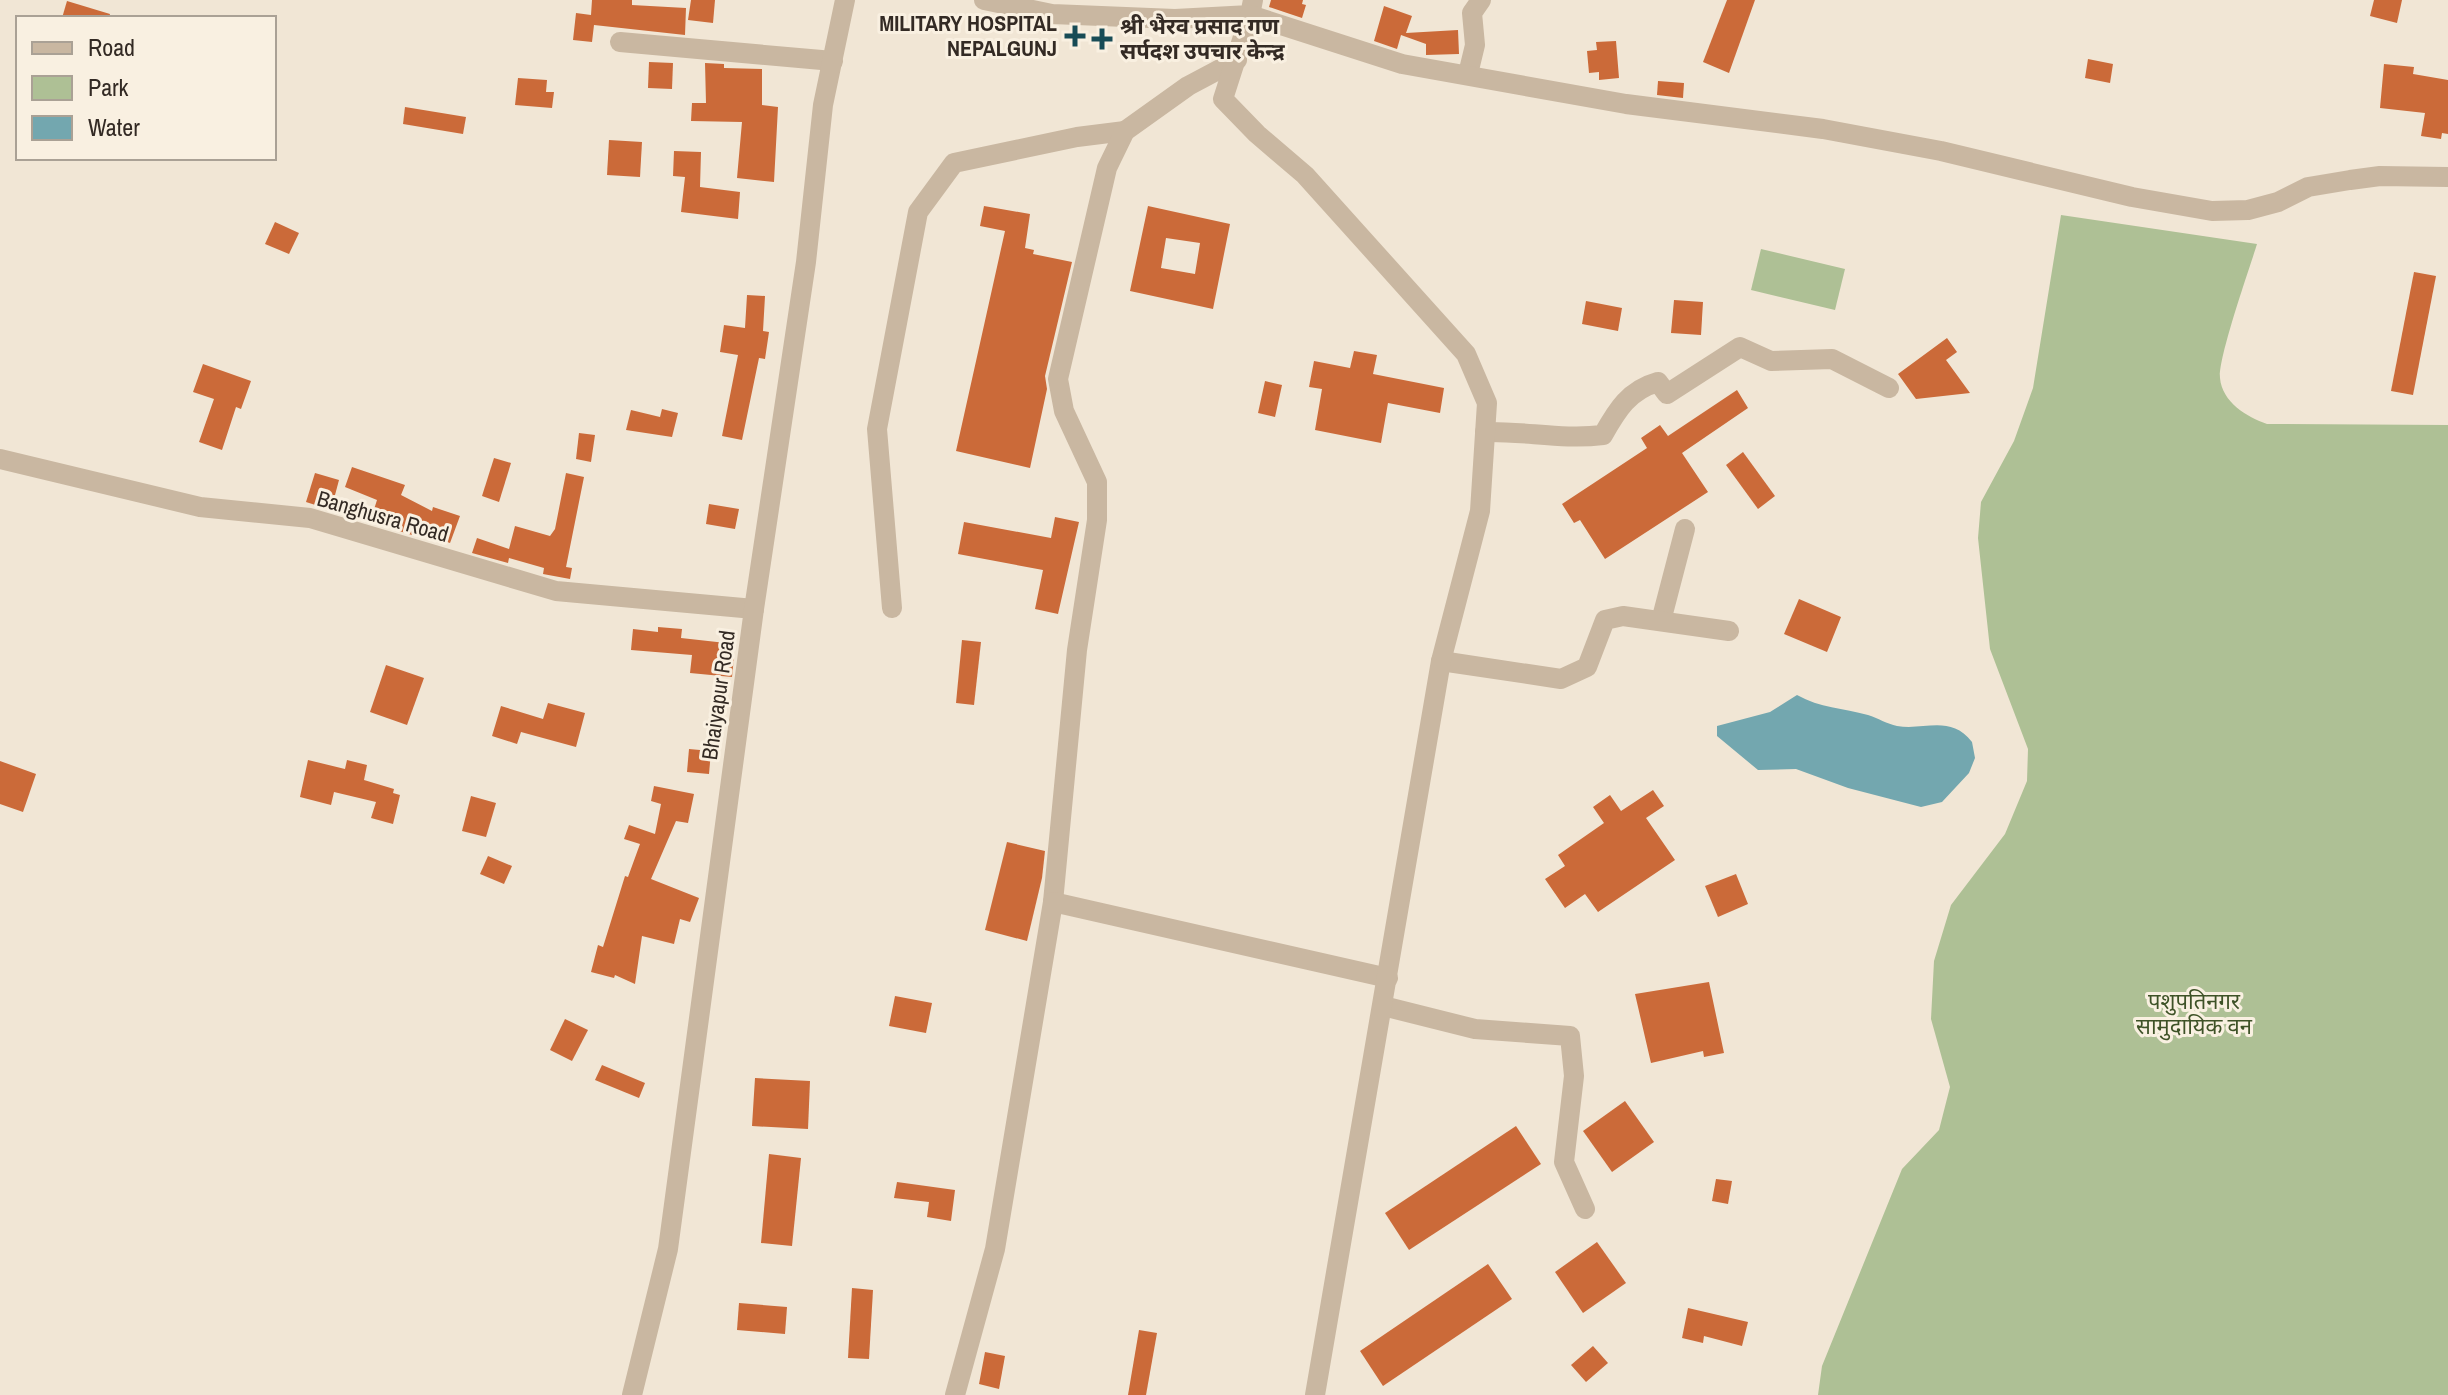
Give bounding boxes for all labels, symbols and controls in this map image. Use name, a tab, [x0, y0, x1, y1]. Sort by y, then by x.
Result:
place label: MILITARY HOSPITAL NEPALGUNJ	[879, 8, 1057, 63]
place label: श्री भैरव प्रसाद गण सर्पदश उपचार केन्द्र	[1120, 11, 1285, 66]
legend	[16, 16, 276, 160]
marker: MILITARY HOSPITAL NEPALGUNJ	[1064, 25, 1086, 47]
marker: श्री भैरव प्रसाद गण सर्पदश उपचार केन्द्र	[1091, 28, 1113, 50]
text: Road	[88, 31, 135, 63]
text: Park	[88, 71, 129, 103]
text: Water	[88, 111, 140, 143]
street label: Banghusra Road	[314, 483, 452, 549]
street label: Bhaiyapur Road	[694, 628, 742, 762]
park label: पशुपतिनगर सामुदायिक वन	[2136, 986, 2253, 1041]

